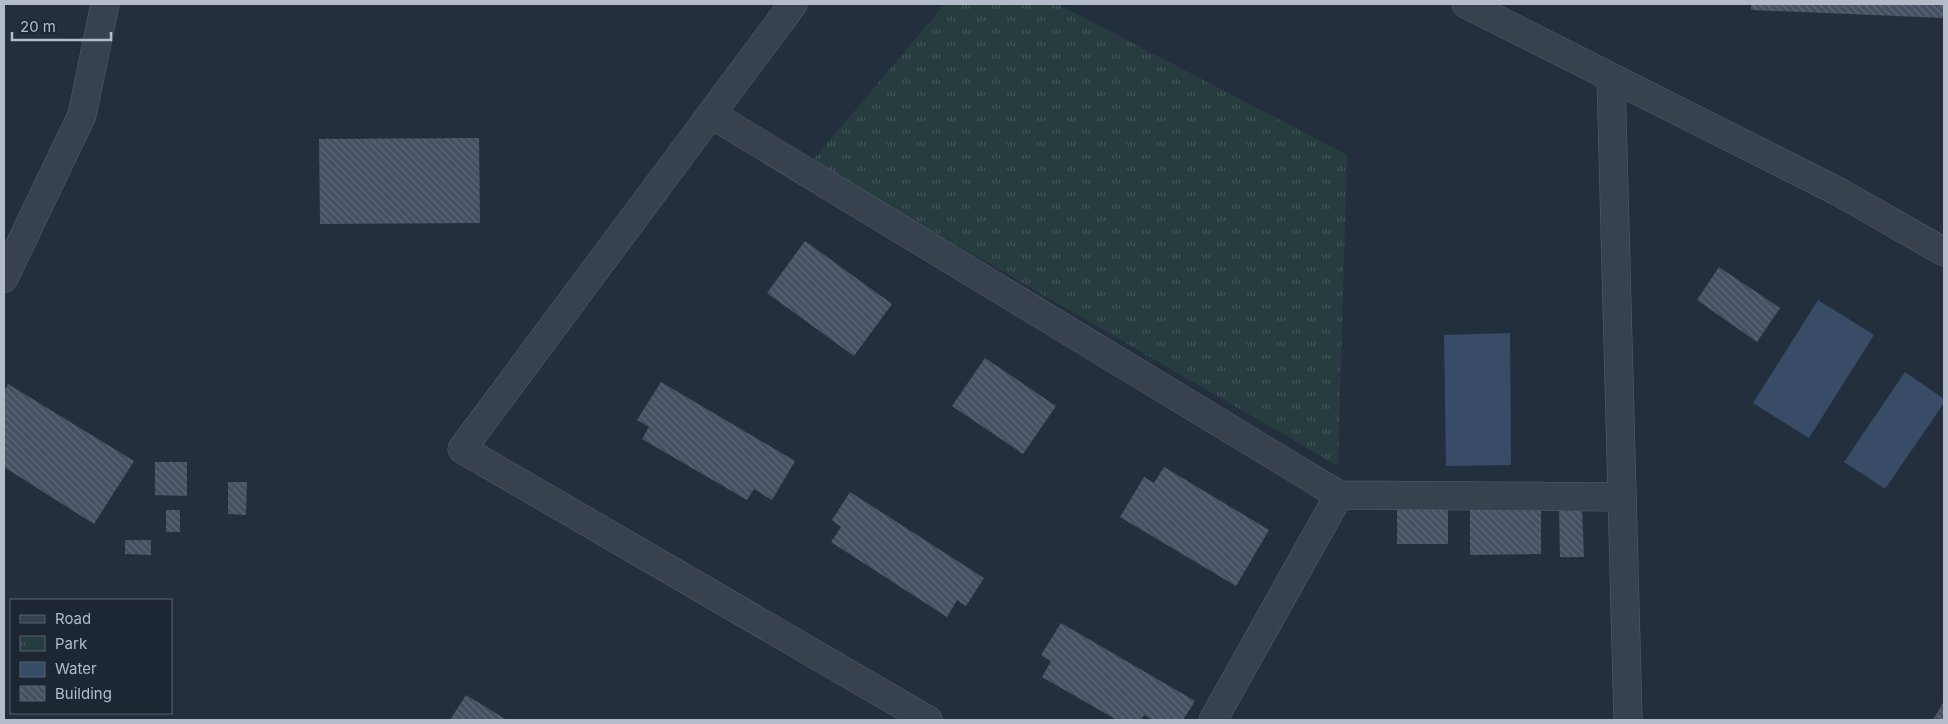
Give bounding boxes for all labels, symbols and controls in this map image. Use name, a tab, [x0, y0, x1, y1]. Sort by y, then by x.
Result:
scale bar	[12, 10, 111, 42]
text: 20 m	[20, 17, 56, 36]
legend	[10, 599, 172, 714]
text: Road	[55, 609, 91, 628]
text: Park	[55, 634, 88, 653]
text: Water	[55, 659, 97, 678]
text: Building	[55, 684, 112, 703]

